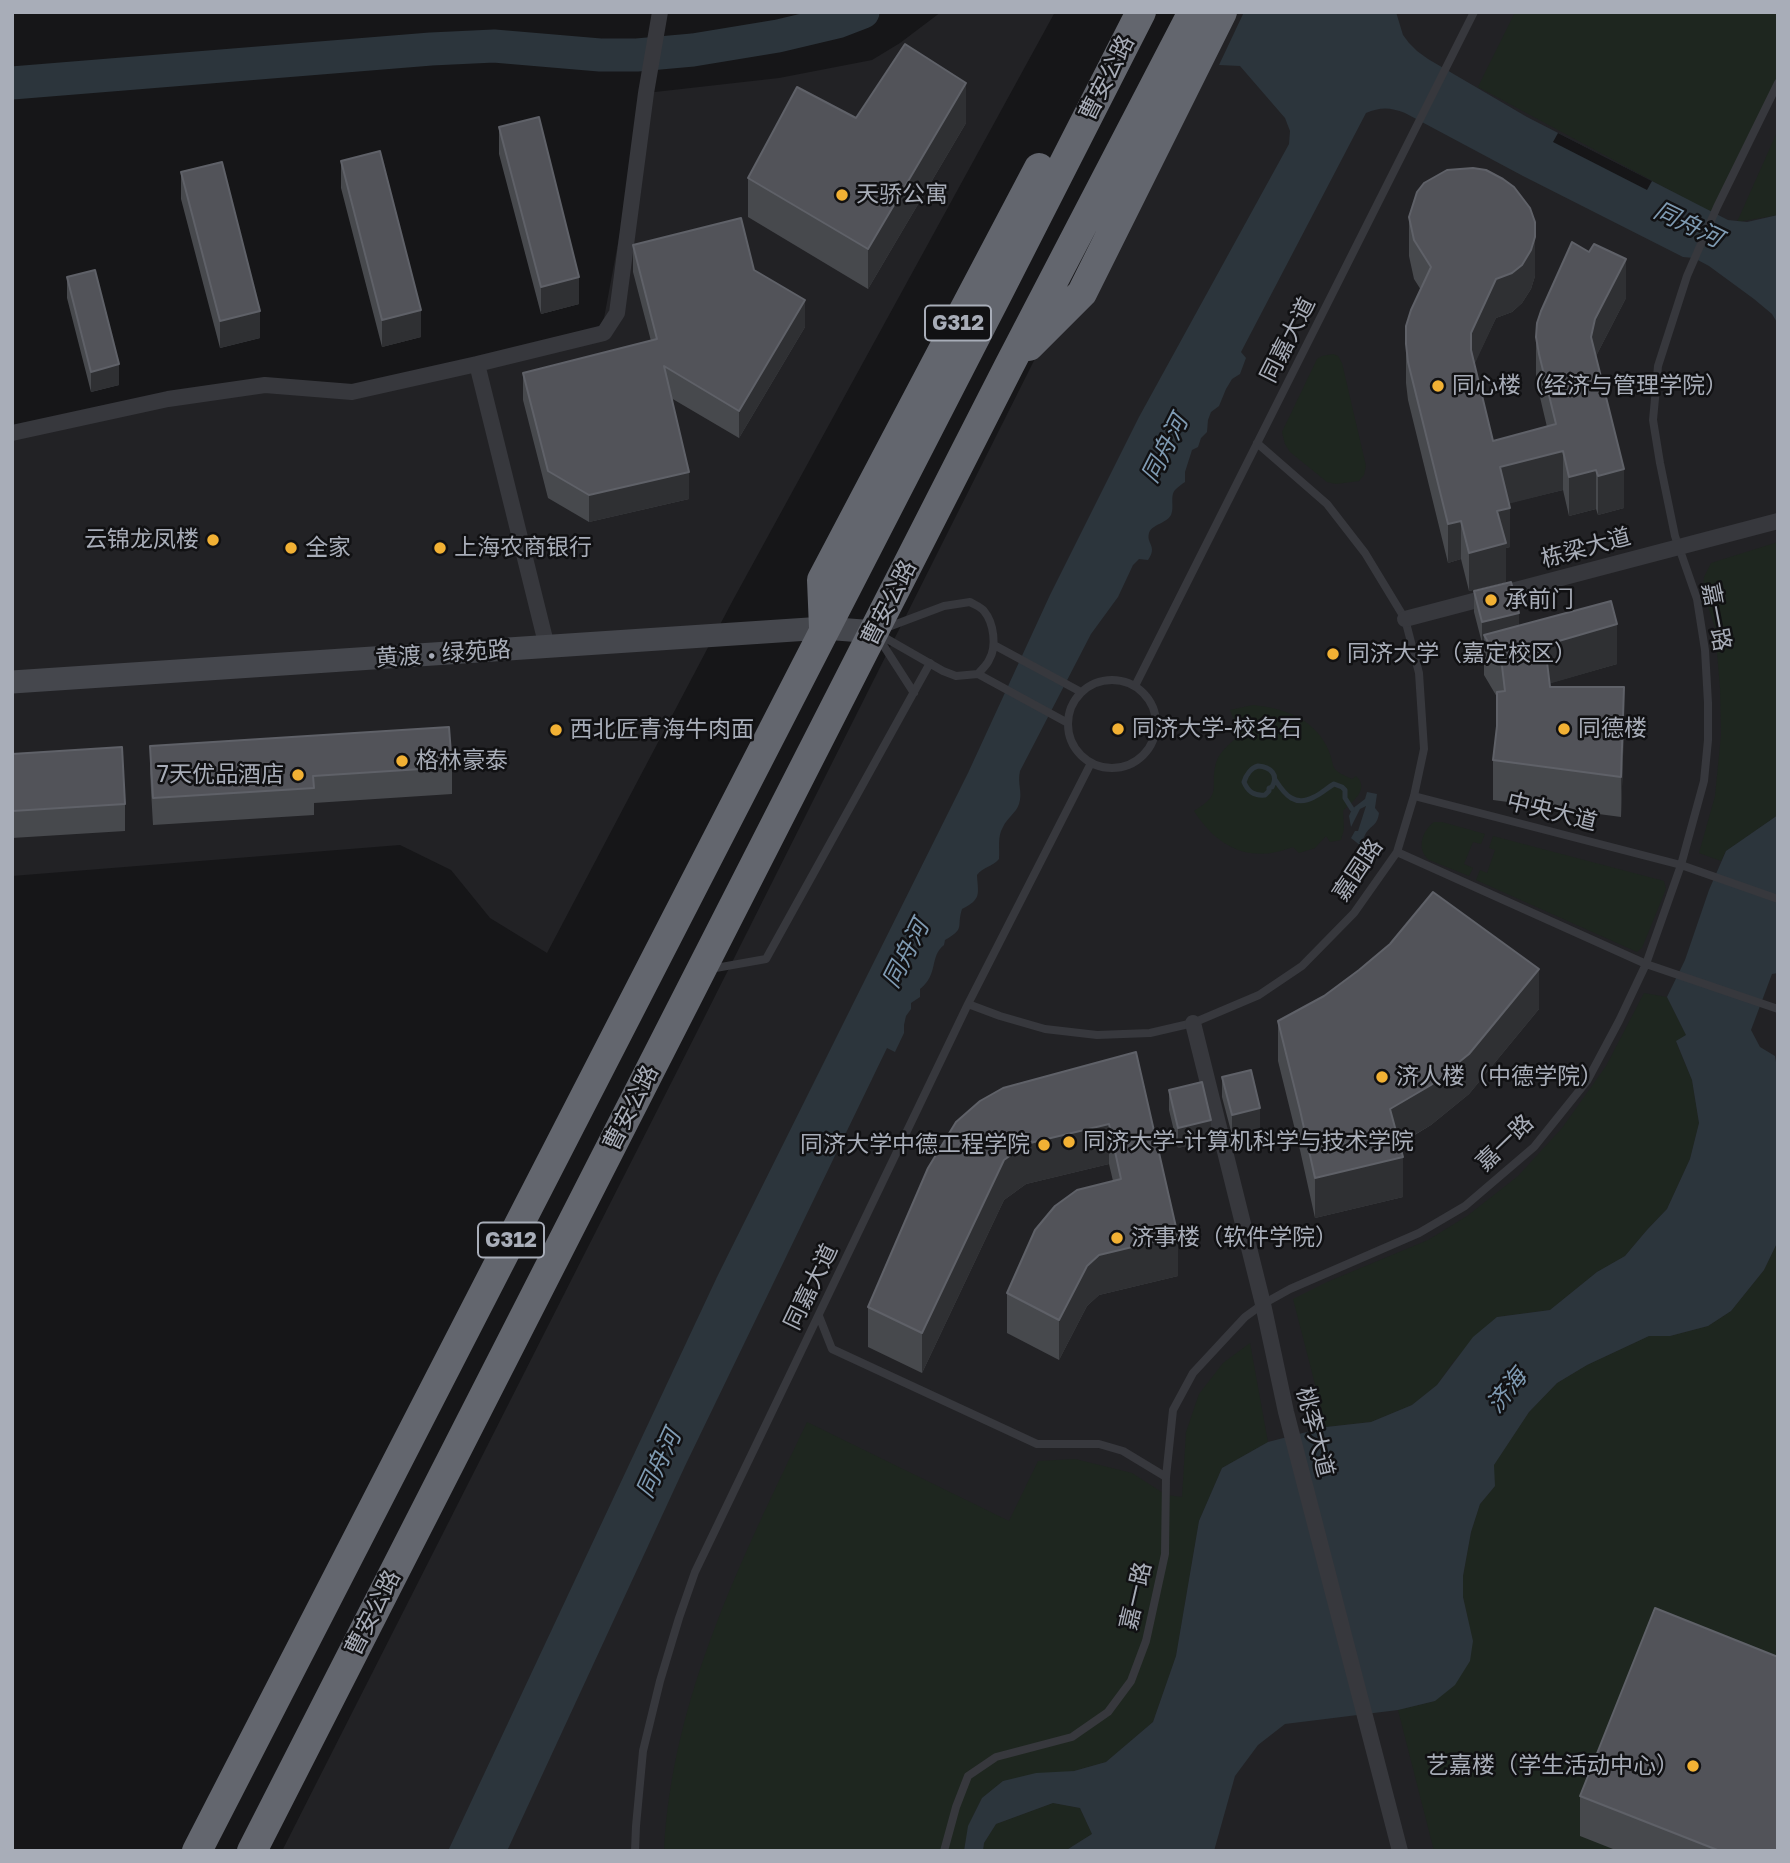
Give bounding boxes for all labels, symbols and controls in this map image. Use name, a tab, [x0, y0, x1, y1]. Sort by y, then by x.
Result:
street label: 曹安公路	[1074, 31, 1140, 125]
place label: 天骄公寓	[856, 181, 948, 209]
marker: 天骄公寓	[834, 187, 850, 203]
water label: 同舟河	[1649, 196, 1727, 254]
street label: 同嘉大道	[1255, 293, 1321, 387]
road number: G312	[925, 306, 991, 340]
place label: 同心楼（经济与管理学院）	[1452, 372, 1728, 400]
marker: 同心楼（经济与管理学院）	[1430, 378, 1446, 394]
water label: 同舟河	[1136, 410, 1194, 488]
street label: 栋梁大道	[1538, 523, 1634, 573]
place label: 云锦龙凤楼	[84, 526, 199, 554]
marker: 云锦龙凤楼	[205, 532, 221, 548]
place label: 全家	[305, 534, 351, 562]
place label: 上海农商银行	[454, 534, 592, 562]
marker: 全家	[283, 540, 299, 556]
marker: 上海农商银行	[432, 540, 448, 556]
street label: 曹安公路	[856, 556, 922, 650]
street label: 嘉一路	[1696, 581, 1736, 653]
place label: 承前门	[1505, 586, 1574, 614]
marker: 承前门	[1483, 592, 1499, 608]
street label: 黄渡 • 绿苑路	[374, 636, 512, 672]
place label: 同济大学（嘉定校区）	[1347, 640, 1577, 668]
marker: 同济大学（嘉定校区）	[1325, 646, 1341, 662]
place label: 同济大学-校名石	[1132, 715, 1302, 743]
place label: 同德楼	[1578, 715, 1647, 743]
place label: 西北匠青海牛肉面	[570, 716, 754, 744]
marker: 同济大学-校名石	[1110, 721, 1126, 737]
marker: 同德楼	[1556, 721, 1572, 737]
marker: 西北匠青海牛肉面	[548, 722, 564, 738]
place label: 格林豪泰	[416, 747, 508, 775]
marker: 格林豪泰	[394, 753, 410, 769]
place label: 7天优品酒店	[157, 761, 284, 789]
marker: 7天优品酒店	[290, 767, 306, 783]
street label: 中央大道	[1504, 787, 1600, 837]
street label: 嘉园路	[1327, 834, 1389, 906]
water label: 同舟河	[877, 915, 935, 993]
street label: 曹安公路	[598, 1061, 664, 1155]
place label: 济人楼（中德学院）	[1396, 1063, 1603, 1091]
marker: 济人楼（中德学院）	[1374, 1069, 1390, 1085]
street label: 嘉一路	[1471, 1109, 1539, 1177]
place label: 同济大学-计算机科学与技术学院	[1083, 1128, 1414, 1156]
place label: 同济大学中德工程学院	[800, 1131, 1030, 1159]
marker: 同济大学-计算机科学与技术学院	[1061, 1134, 1077, 1150]
marker: 同济大学中德工程学院	[1036, 1137, 1052, 1153]
road number: G312	[478, 1222, 544, 1258]
place label: 济事楼（软件学院）	[1131, 1224, 1338, 1252]
marker: 济事楼（软件学院）	[1109, 1230, 1125, 1246]
street label: 同嘉大道	[778, 1240, 844, 1334]
water label: 济海	[1481, 1363, 1533, 1419]
street label: 桃李大道	[1290, 1384, 1340, 1480]
water label: 同舟河	[631, 1425, 687, 1503]
street label: 嘉一路	[1115, 1559, 1157, 1633]
street label: 曹安公路	[340, 1566, 406, 1660]
place label: 艺嘉楼（学生活动中心）	[1426, 1752, 1679, 1780]
marker: 艺嘉楼（学生活动中心）	[1685, 1758, 1701, 1774]

